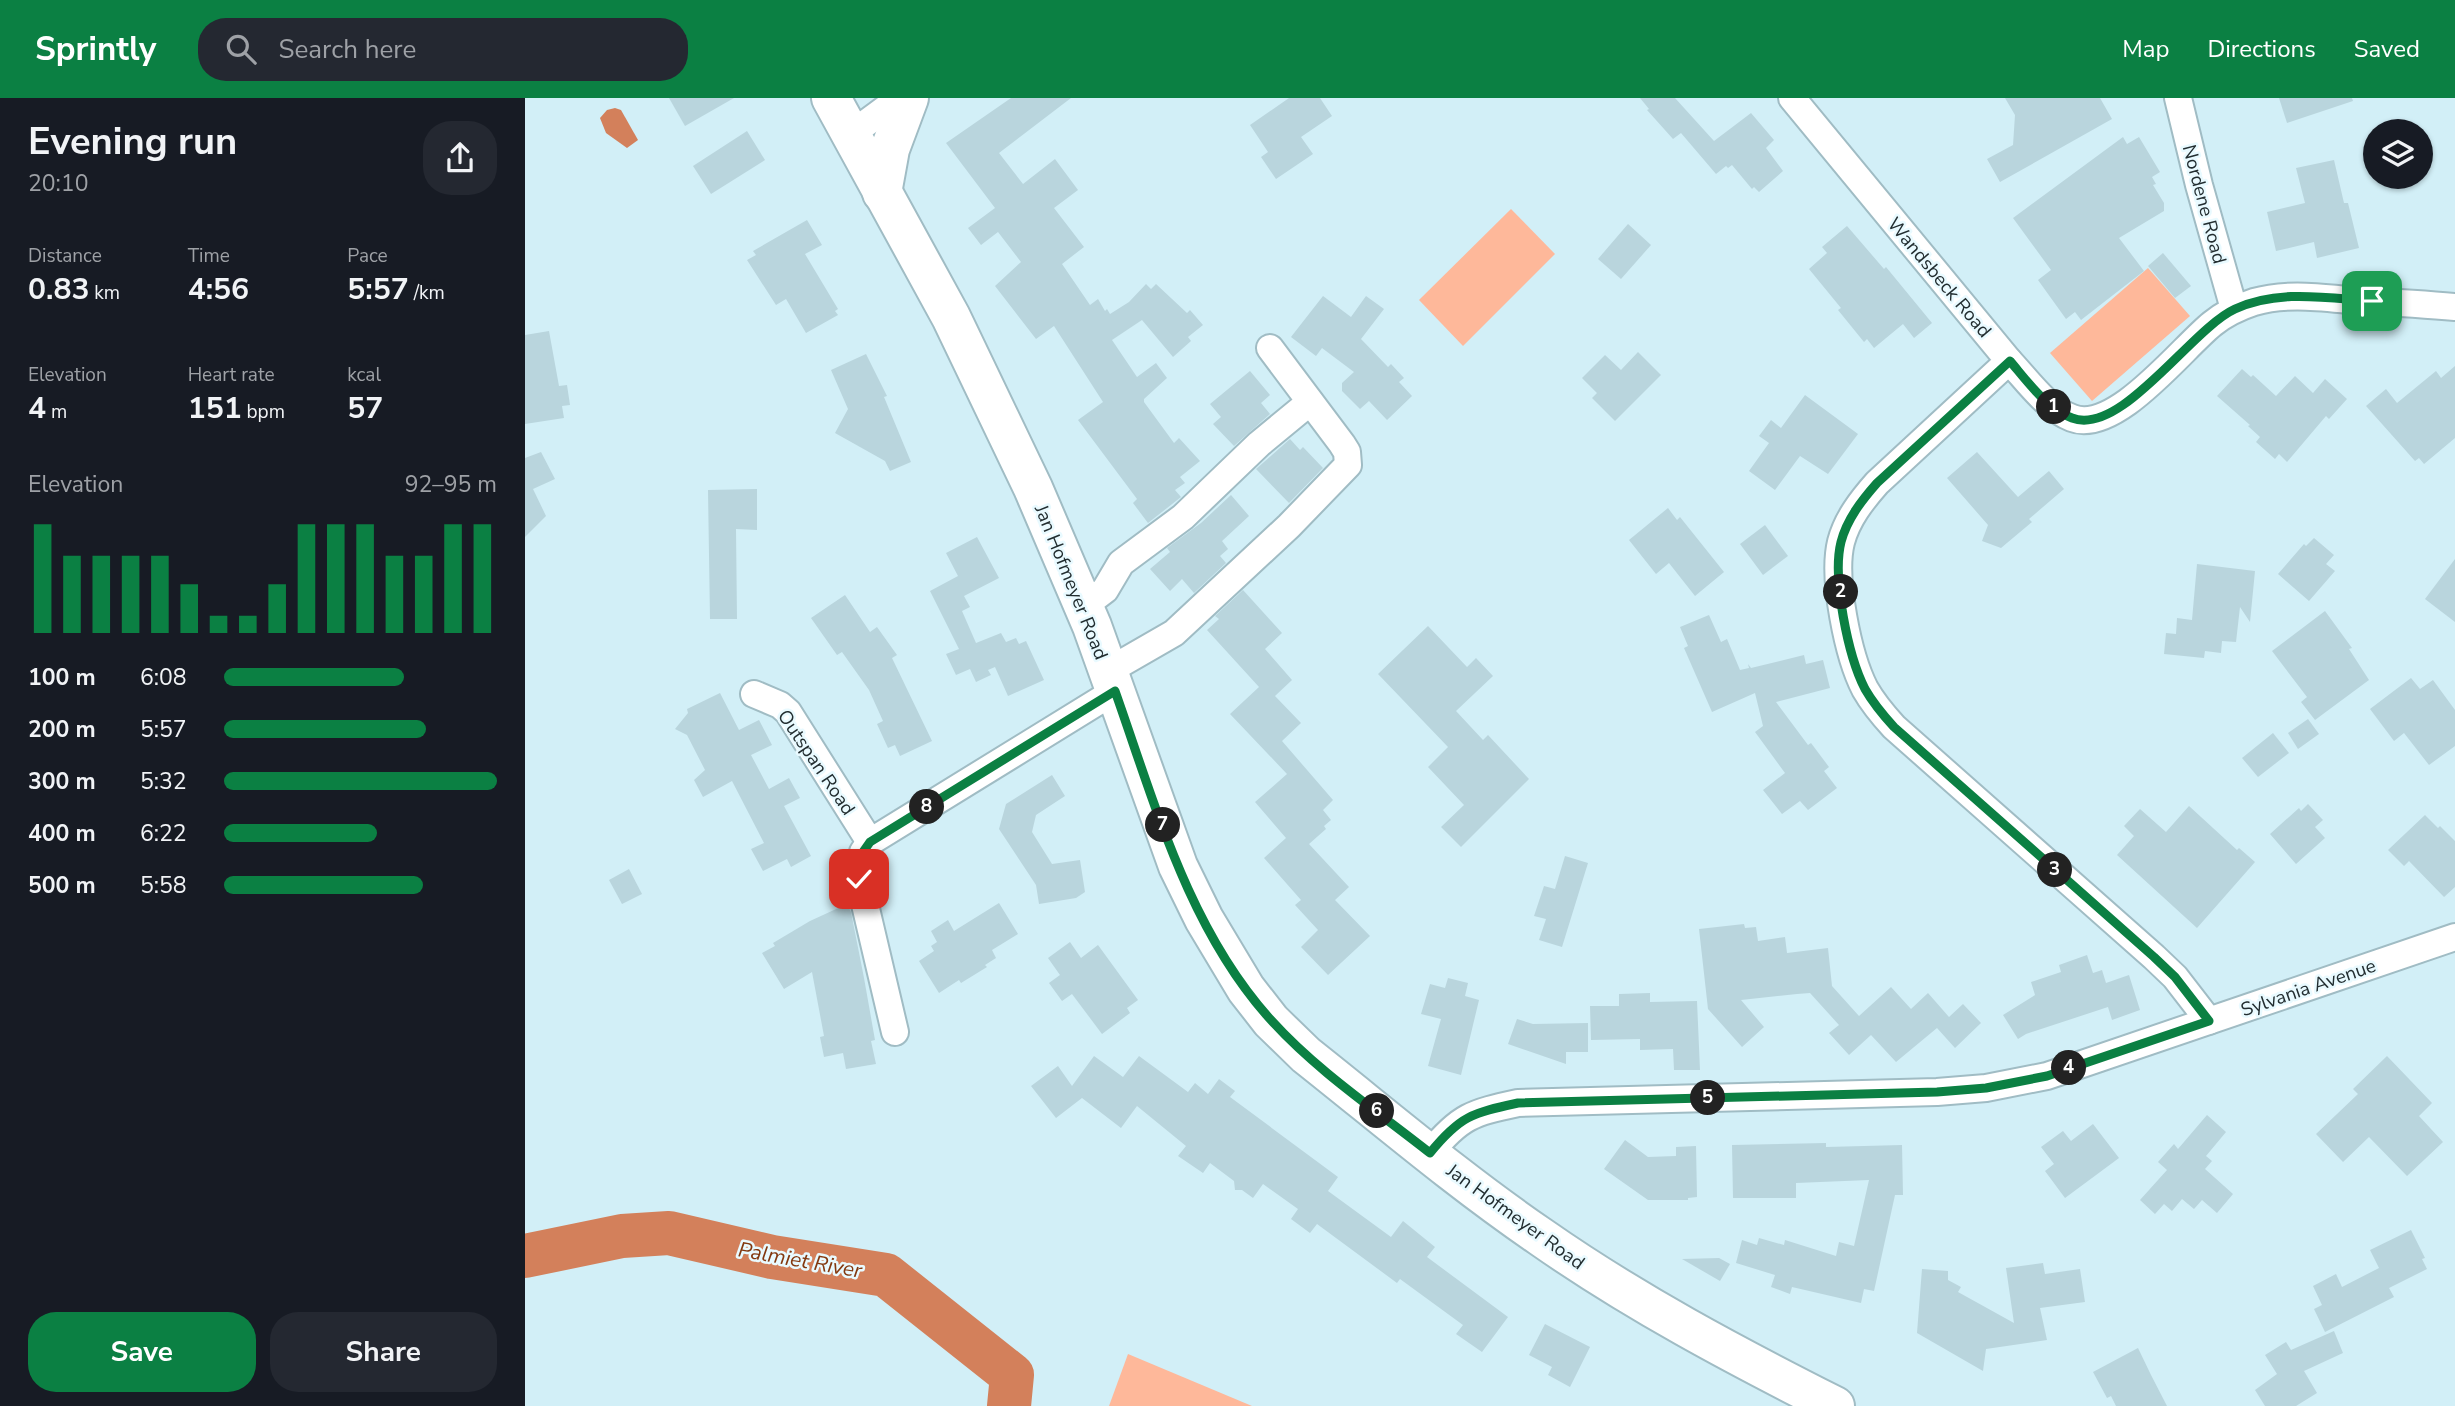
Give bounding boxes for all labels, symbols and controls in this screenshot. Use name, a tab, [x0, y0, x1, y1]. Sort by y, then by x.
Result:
search box	[198, 18, 688, 81]
text: Sprintly	[35, 27, 156, 72]
icon: search	[222, 30, 260, 68]
text: Search here	[278, 32, 416, 67]
text: Map	[2122, 33, 2169, 65]
text: Directions	[2207, 33, 2316, 65]
text: Saved	[2354, 33, 2420, 65]
text: Evening run	[28, 116, 237, 167]
map controls	[2363, 119, 2433, 189]
button: layers	[2363, 119, 2433, 189]
button: share	[423, 121, 497, 195]
street label: Nordene Road	[2176, 142, 2232, 267]
text: 20:10	[28, 168, 88, 199]
street label: Wandsbeck Road	[1881, 212, 1997, 343]
text: Distance	[28, 243, 102, 269]
text: Time	[188, 243, 230, 269]
text: Pace	[347, 243, 388, 269]
text: 0.83	[28, 269, 89, 310]
text: 4:56	[188, 269, 249, 310]
text: 5:57	[347, 269, 409, 310]
pin	[2342, 271, 2402, 331]
text: km	[89, 280, 120, 306]
text: /km	[409, 280, 445, 306]
icon: arrive	[2353, 282, 2391, 320]
text: Elevation	[28, 362, 107, 388]
text: Heart rate	[188, 362, 275, 388]
text: kcal	[347, 362, 381, 388]
text: 4	[28, 388, 46, 429]
text: 151	[188, 388, 242, 429]
text: 57	[347, 388, 383, 429]
pin: 1	[2037, 390, 2071, 424]
text: 1	[2048, 393, 2059, 419]
text: m	[46, 399, 67, 425]
text: bpm	[242, 399, 285, 425]
text: Elevation	[28, 469, 123, 500]
text: 92–95 m	[405, 469, 497, 500]
street label: Jan Hofmeyer Road	[1028, 500, 1114, 664]
pin: 2	[1823, 574, 1859, 610]
text: 2	[1835, 578, 1846, 604]
text: 100 m	[28, 662, 96, 693]
text: 6:08	[140, 662, 187, 693]
street label: Outspan Road	[771, 705, 861, 820]
text: 200 m	[28, 714, 96, 745]
text: 5:57	[140, 714, 187, 745]
text: 300 m	[28, 766, 96, 797]
text: 5:32	[140, 766, 187, 797]
pin: 8	[909, 790, 945, 824]
text: 8	[921, 793, 932, 819]
pin: 7	[1145, 808, 1181, 842]
text: 7	[1157, 811, 1168, 837]
text: 400 m	[28, 818, 96, 849]
text: 6:22	[140, 818, 187, 849]
pin	[829, 849, 889, 909]
pin: 3	[2037, 852, 2073, 888]
text: 3	[2049, 856, 2060, 882]
icon: check	[840, 860, 878, 898]
text: 500 m	[28, 870, 96, 901]
text: 5:58	[140, 870, 187, 901]
street label: Sylvania Avenue	[2237, 953, 2379, 1023]
pin: 4	[2051, 1051, 2087, 1086]
text: 4	[2063, 1054, 2074, 1080]
pin: 5	[1691, 1080, 1725, 1116]
text: 5	[1702, 1084, 1713, 1110]
pin: 6	[1359, 1094, 1395, 1128]
text: 6	[1371, 1097, 1382, 1123]
street label: Jan Hofmeyer Road	[1440, 1157, 1590, 1276]
water label: Palmiet River	[736, 1235, 865, 1285]
button: Save	[28, 1312, 256, 1392]
button: Share	[270, 1312, 497, 1392]

